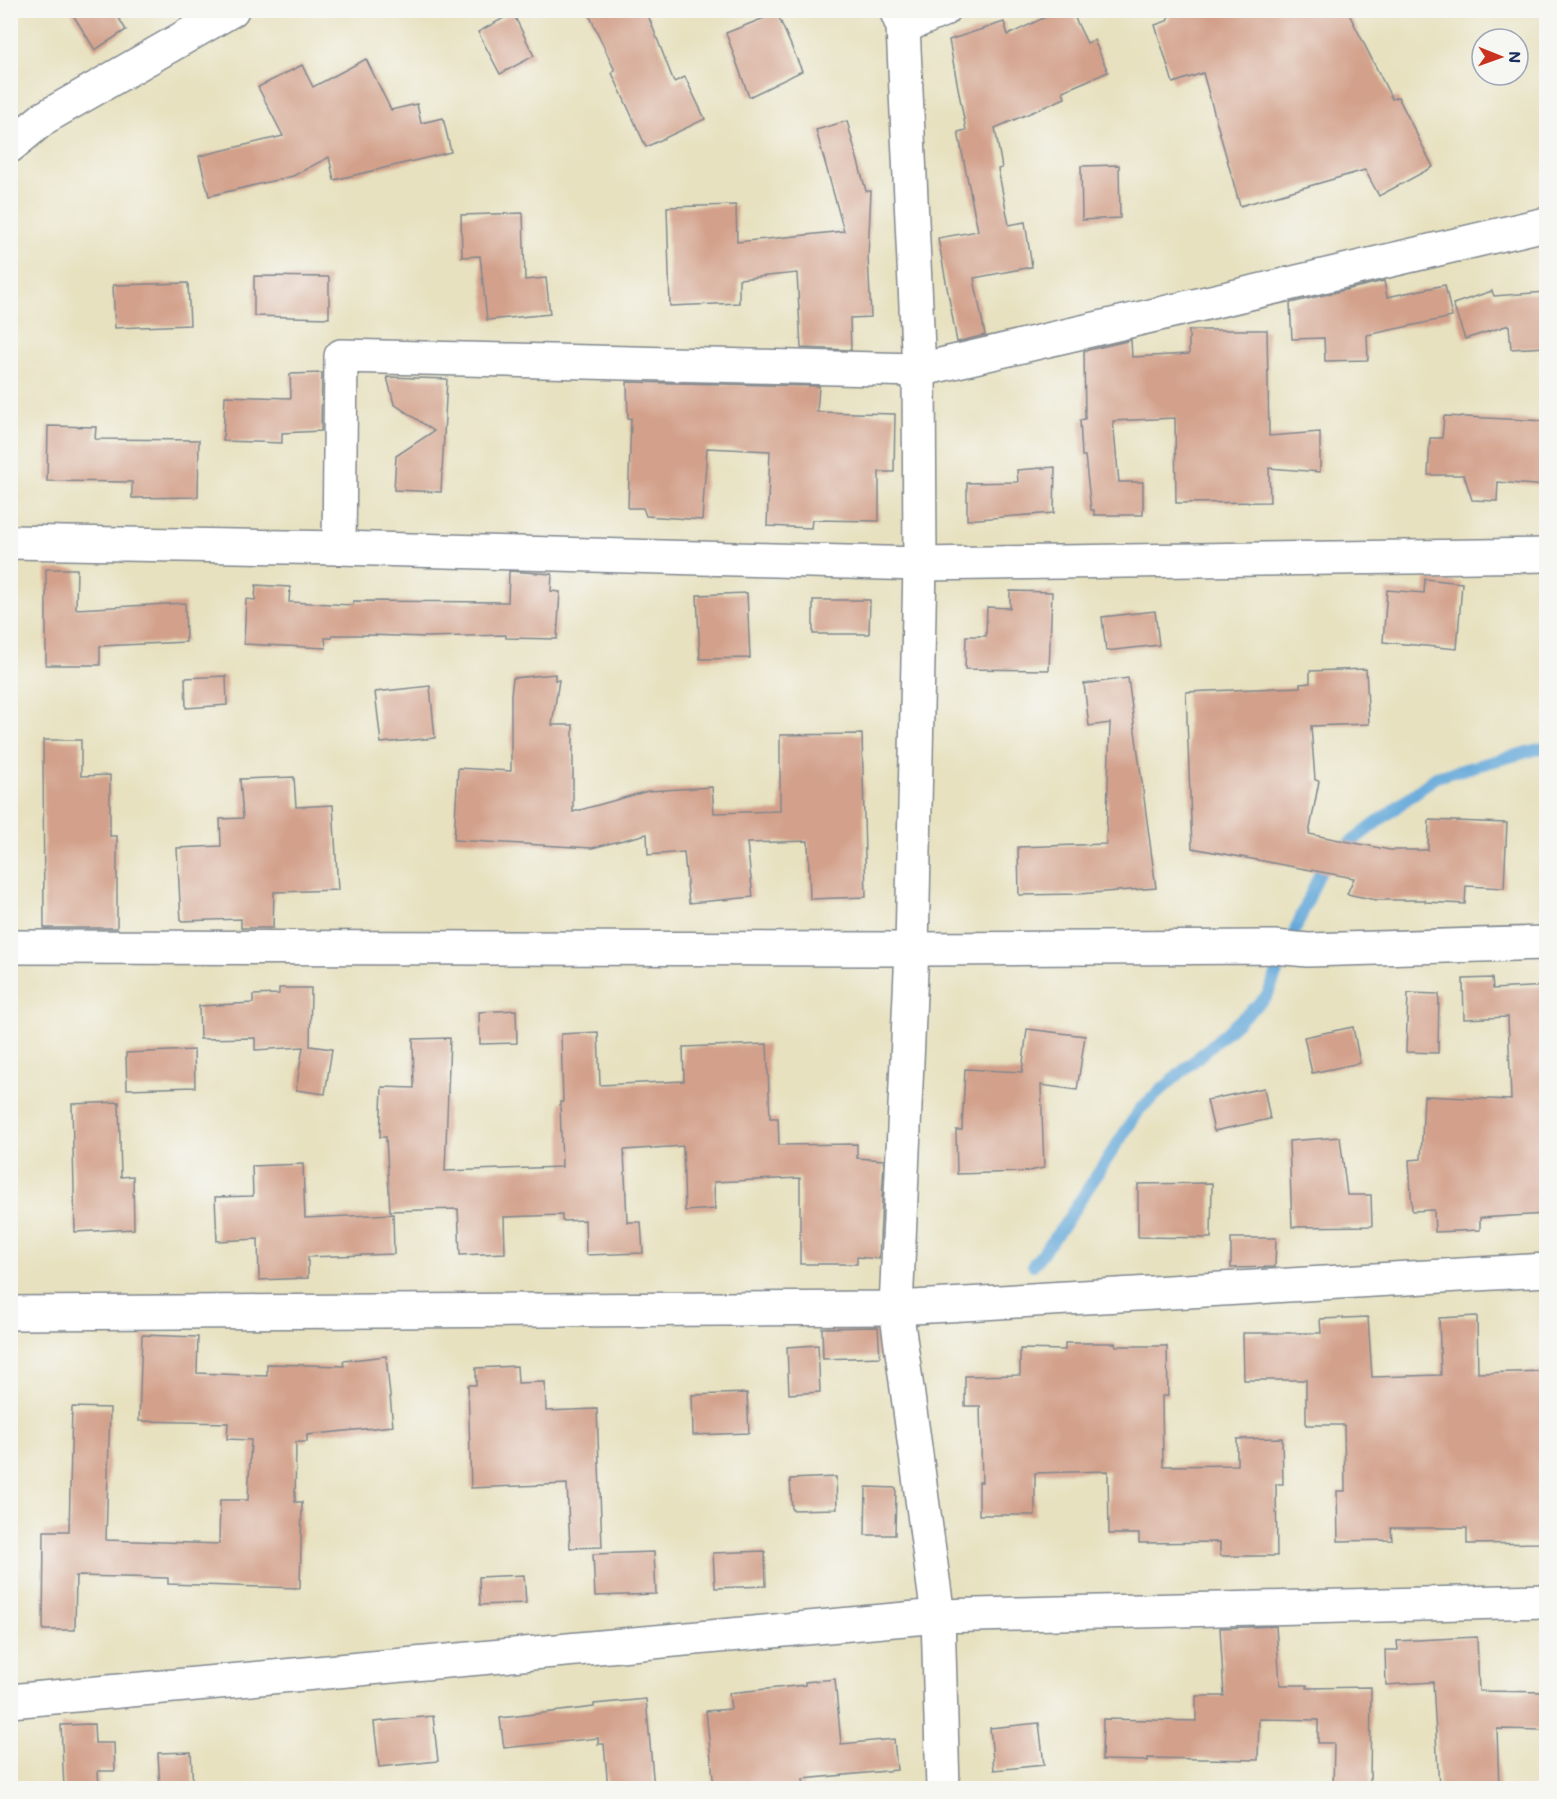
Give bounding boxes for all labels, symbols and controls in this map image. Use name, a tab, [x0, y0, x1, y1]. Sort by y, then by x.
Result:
north arrow	[1470, 27, 1530, 87]
text: N	[1505, 51, 1526, 64]

